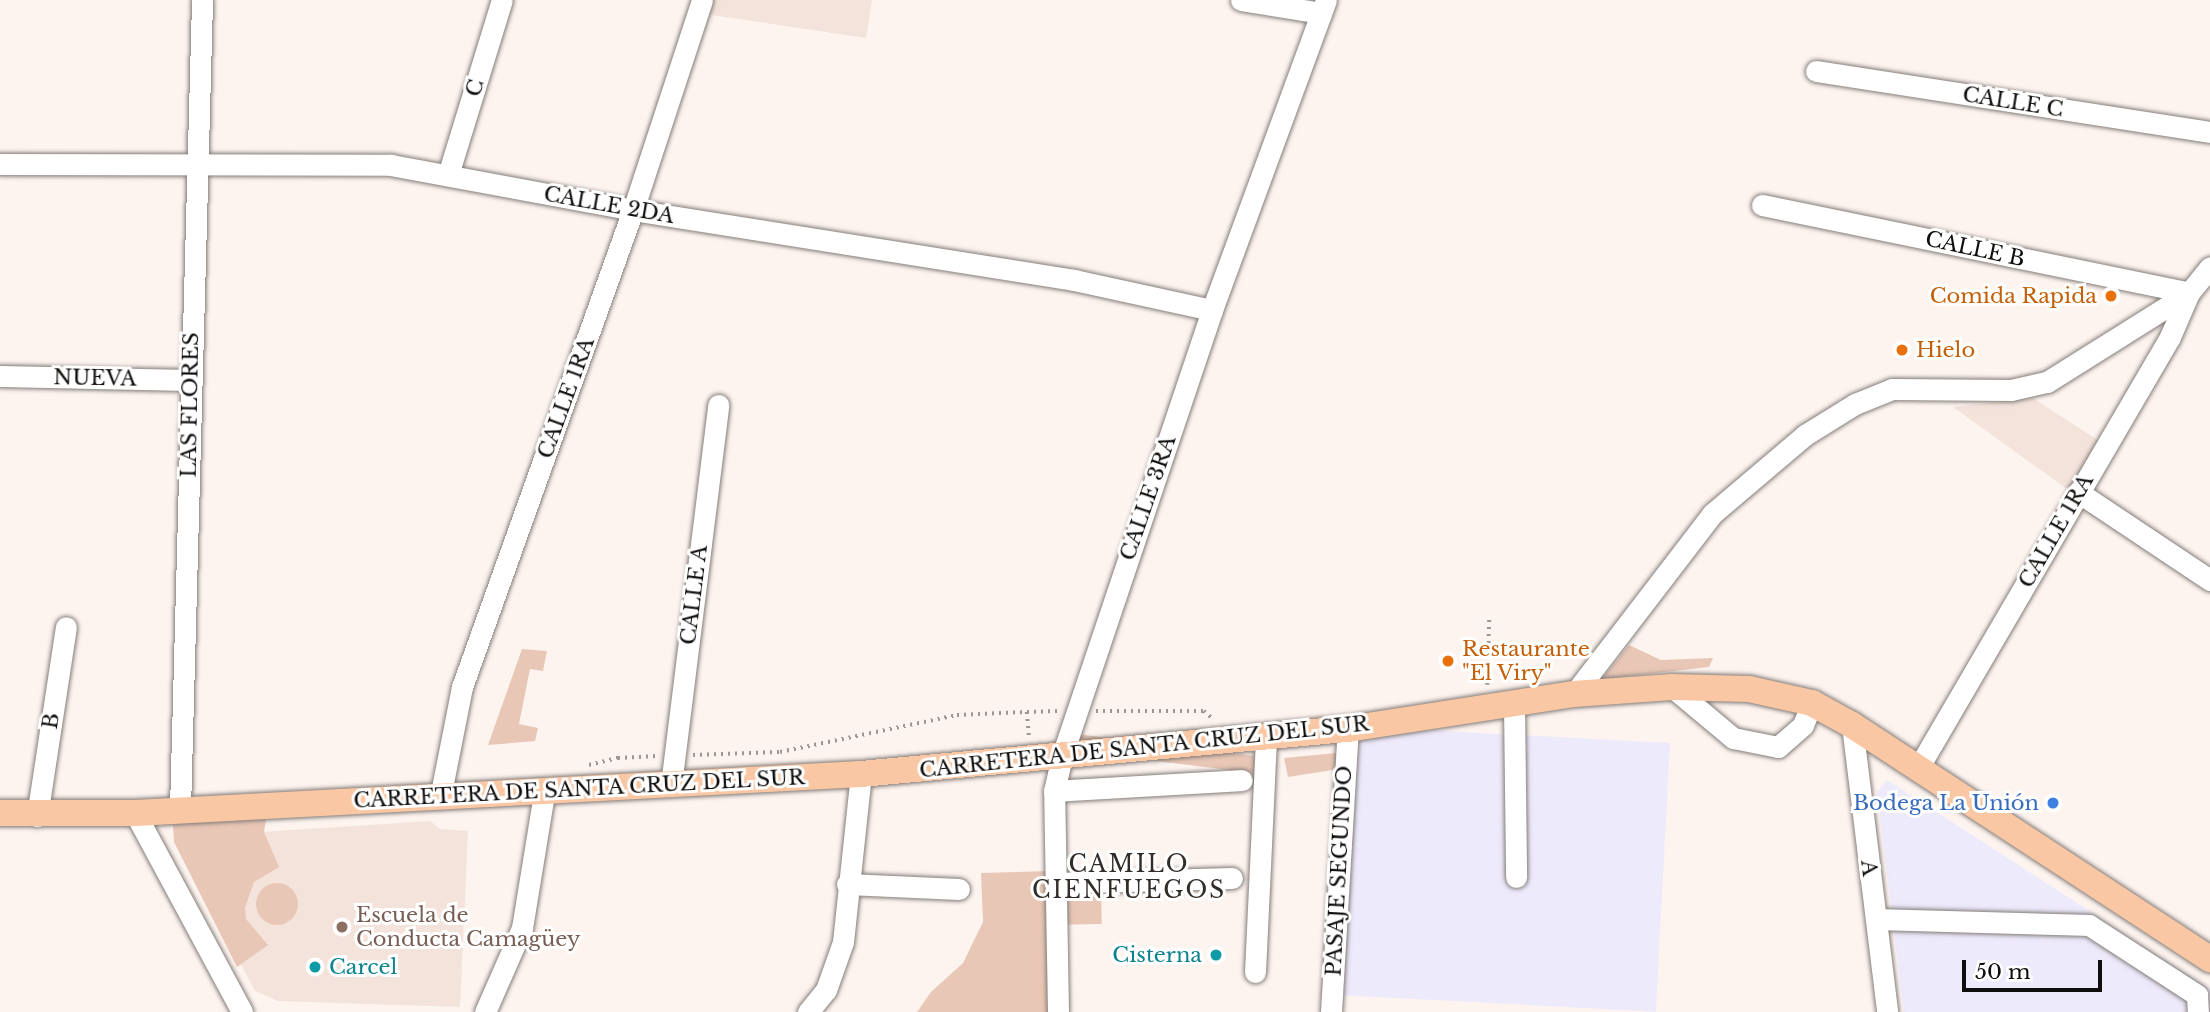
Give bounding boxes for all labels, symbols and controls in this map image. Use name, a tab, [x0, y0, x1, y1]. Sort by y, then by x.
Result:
street label: C	[460, 76, 490, 100]
street label: CALLE C	[1961, 82, 2065, 122]
street label: CALLE 2DA	[542, 181, 676, 229]
street label: CALLE B	[1923, 226, 2027, 272]
place label: Comida Rapida	[1929, 283, 2097, 309]
marker: Comida Rapida	[2103, 288, 2119, 304]
street label: LAS FLORES	[176, 332, 204, 478]
street label: CALLE 1RA	[532, 334, 600, 462]
place label: Hielo	[1916, 337, 1975, 363]
marker: Hielo	[1894, 342, 1910, 358]
street label: NUEVA	[53, 365, 137, 391]
street label: CALLE 3RA	[1115, 432, 1181, 564]
street label: CALLE 1RA	[2013, 470, 2099, 592]
street label: CALLE A	[675, 543, 713, 647]
place label: Restaurante "El Viry"	[1462, 636, 1590, 686]
marker: Restaurante "El Viry"	[1440, 653, 1456, 669]
street label: B	[37, 711, 65, 731]
street label: CARRETERA DE SANTA CRUZ DEL SUR	[917, 711, 1371, 783]
street label: CARRETERA DE SANTA CRUZ DEL SUR	[352, 765, 806, 813]
street label: PASAJE SEGUNDO	[1321, 765, 1357, 977]
place label: Bodega La Unión	[1853, 790, 2039, 816]
marker: Bodega La Unión	[2045, 795, 2061, 811]
district label: CAMILO CIENFUEGOS	[1033, 850, 1225, 904]
street label: A	[1856, 858, 1882, 878]
place label: Escuela de Conducta Camagüey	[356, 902, 581, 952]
marker: Escuela de Conducta Camagüey	[334, 919, 350, 935]
place label: Cisterna	[1112, 942, 1202, 968]
scale bar	[1965, 946, 2105, 990]
marker: Cisterna	[1208, 947, 1224, 963]
place label: Carcel	[329, 954, 397, 980]
marker: Carcel	[307, 959, 323, 975]
text: 50 m	[1975, 959, 2030, 985]

